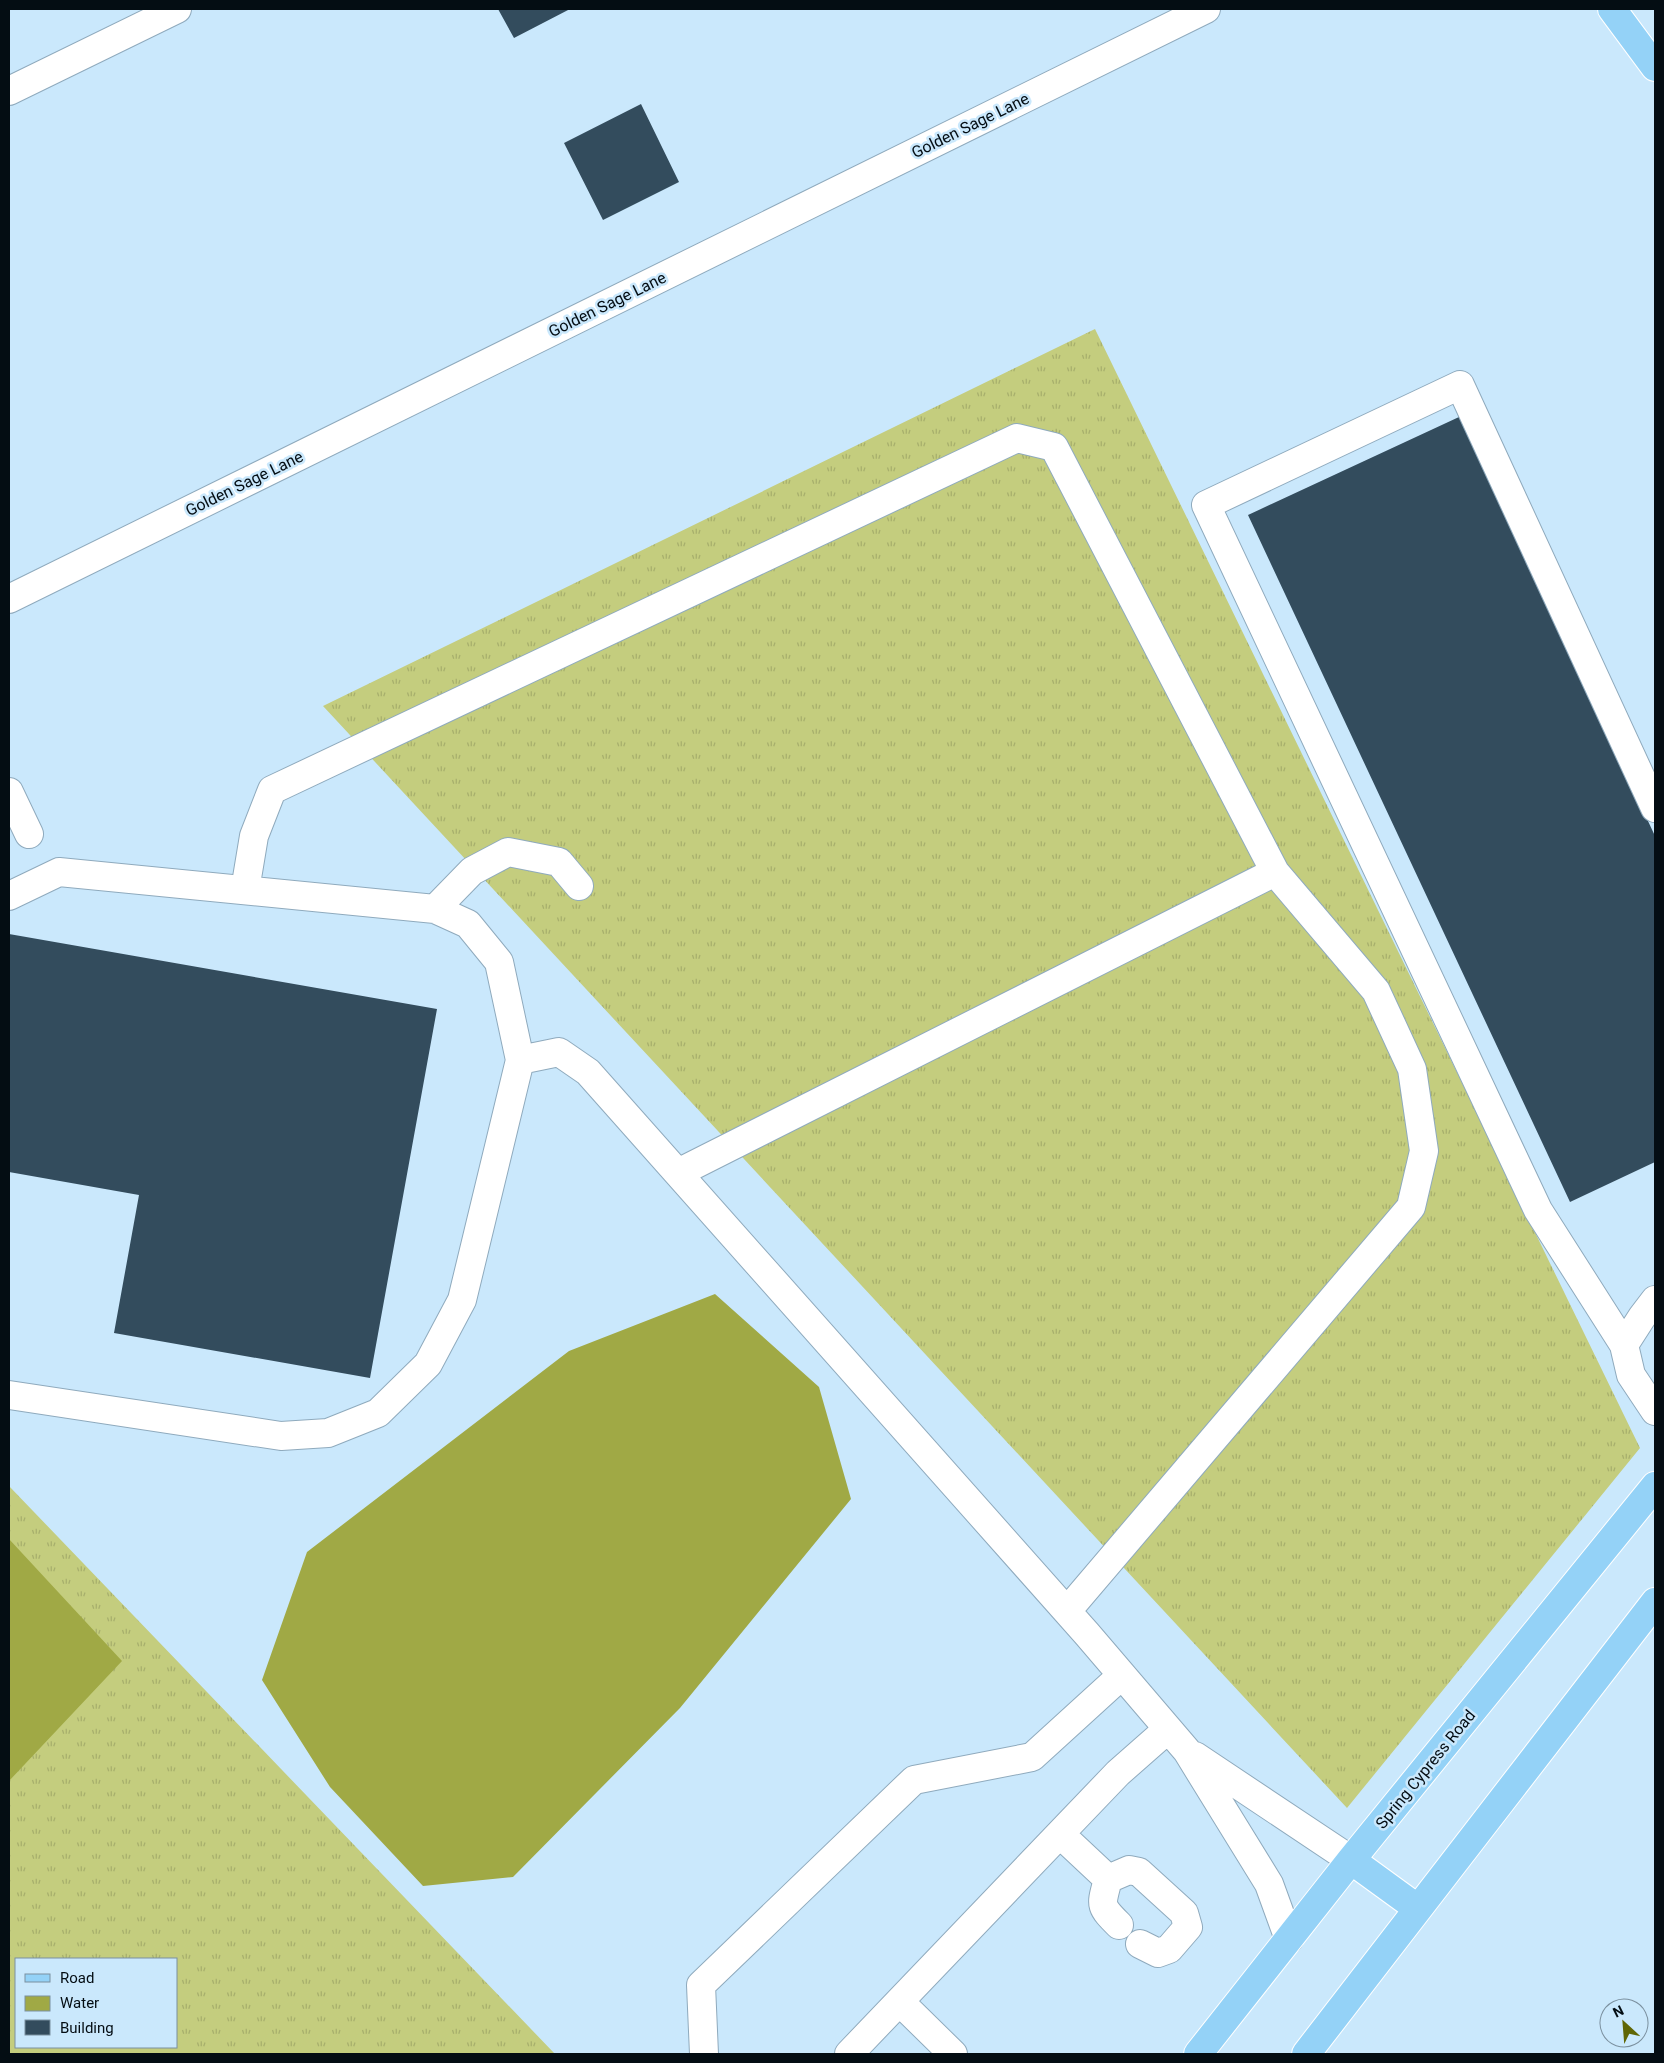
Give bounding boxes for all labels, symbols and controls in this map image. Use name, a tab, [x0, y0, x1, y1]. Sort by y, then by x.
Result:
street label: Golden Sage Lane	[908, 89, 1032, 162]
street label: Golden Sage Lane	[545, 268, 669, 341]
street label: Golden Sage Lane	[182, 447, 306, 520]
street label: Spring Cypress Road	[1372, 1706, 1479, 1833]
legend	[15, 1958, 178, 2048]
text: Road	[60, 1969, 94, 1987]
text: Water	[60, 1994, 99, 2012]
north arrow	[1599, 1998, 1649, 2048]
text: N	[1610, 2002, 1626, 2021]
text: Building	[60, 2019, 114, 2037]

